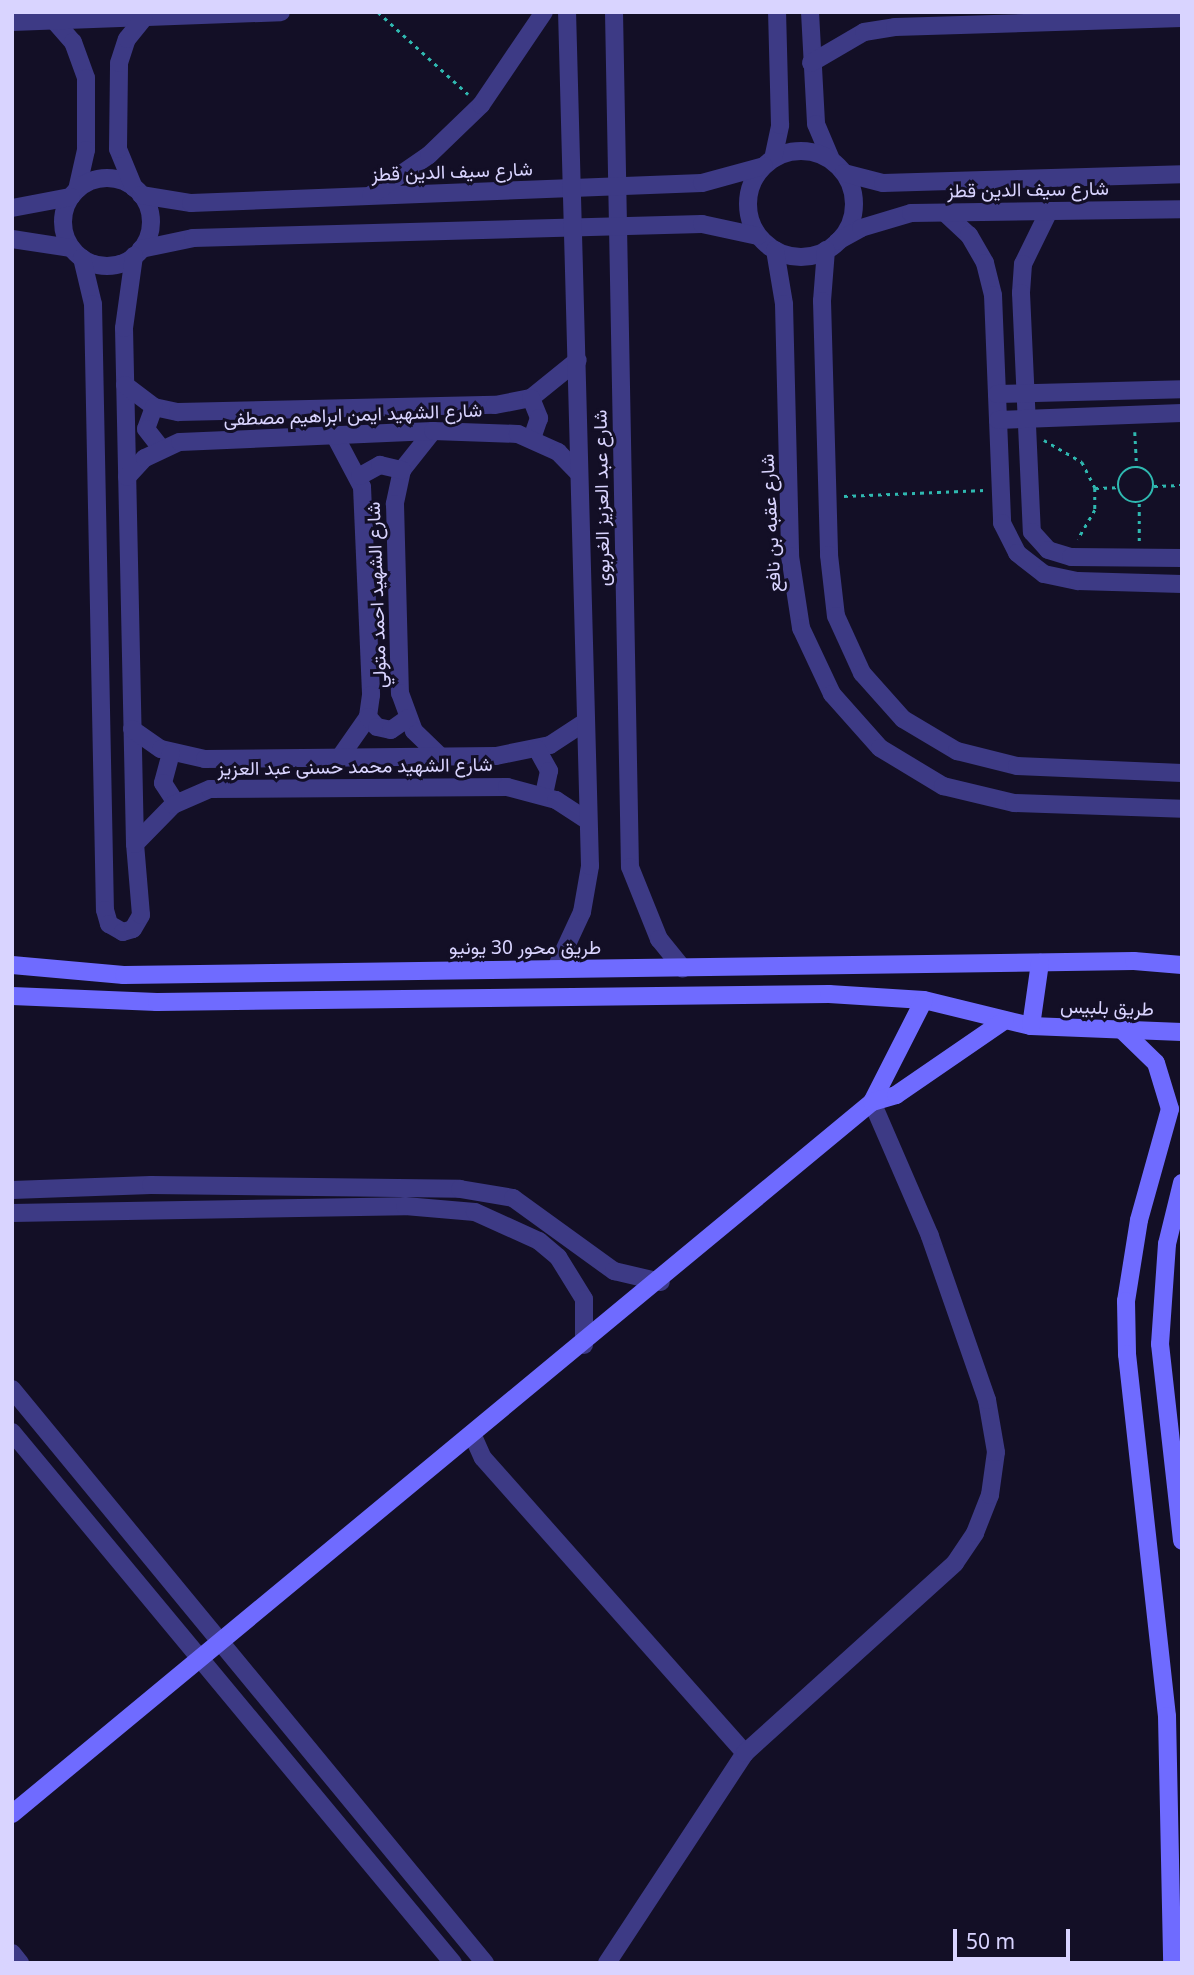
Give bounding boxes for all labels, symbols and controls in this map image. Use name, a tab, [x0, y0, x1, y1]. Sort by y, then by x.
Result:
street label: شارع سيف الدين قطز	[371, 158, 533, 186]
street label: شارع سيف الدين قطز	[947, 177, 1109, 203]
street label: شارع الشهيد ايمن ابراهيم مصطفى	[223, 399, 483, 431]
street label: شارع عبد العزيز الغربوى	[589, 409, 615, 587]
street label: شارع عقبه بن نافع	[756, 453, 786, 593]
street label: شارع الشهيد احمد متولي	[362, 501, 392, 689]
street label: شارع الشهيد محمد حسنى عبد العزيز	[217, 753, 493, 781]
street label: طريق محور 30 يونيو	[449, 937, 601, 959]
street label: طريق بلبيس	[1060, 995, 1154, 1021]
scale bar	[956, 1916, 1073, 1960]
text: 50 m	[966, 1927, 1015, 1955]

